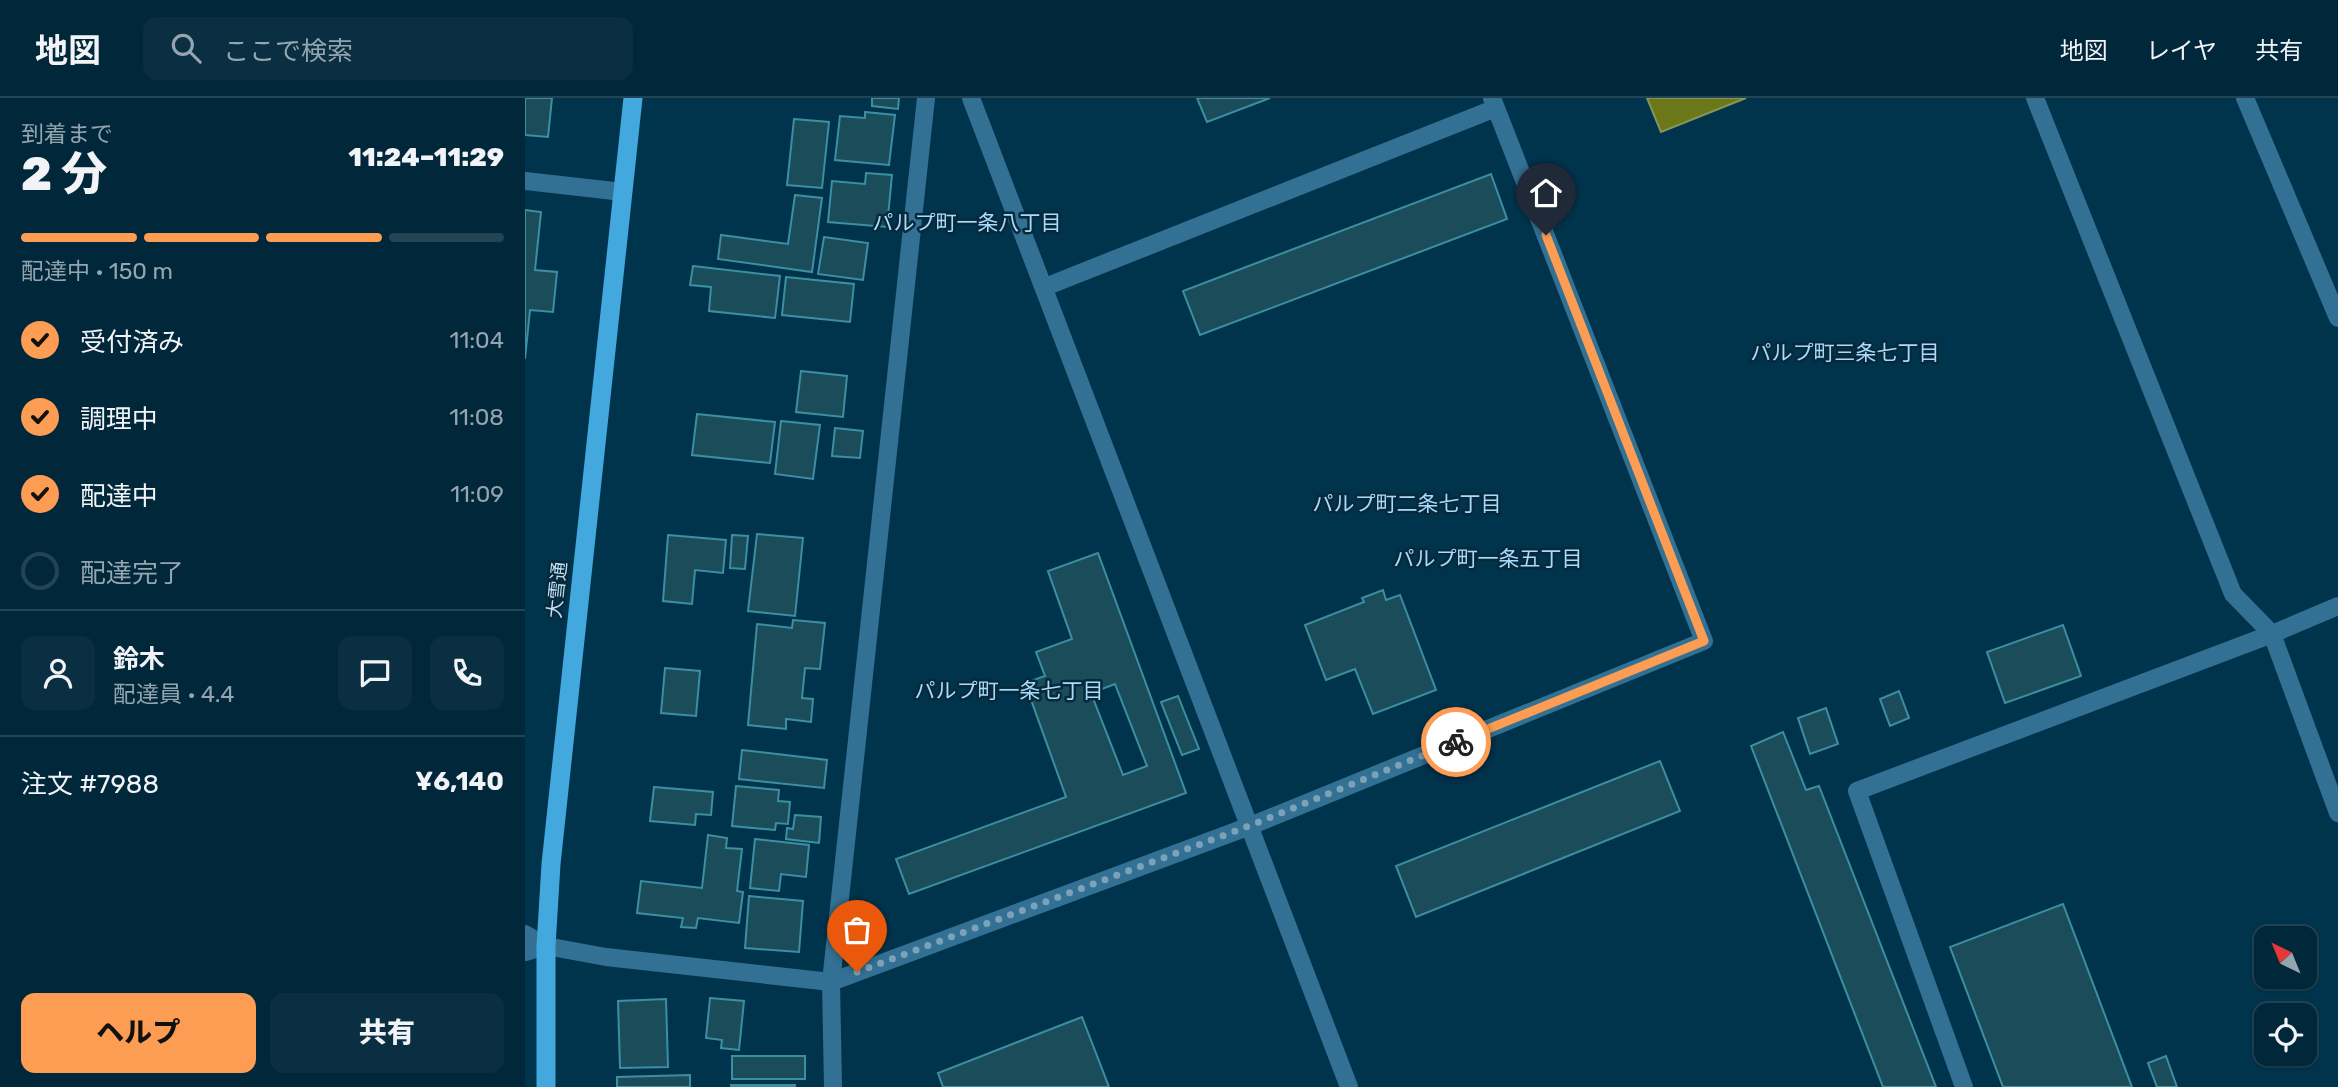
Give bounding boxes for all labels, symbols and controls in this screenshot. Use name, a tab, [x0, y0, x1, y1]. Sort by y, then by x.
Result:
search box	[143, 17, 633, 80]
icon: search	[167, 29, 205, 67]
text: 地図	[35, 31, 101, 70]
text: ここで検索	[223, 36, 353, 67]
text: 地図	[2060, 37, 2108, 65]
text: レイヤ	[2146, 37, 2217, 65]
text: 共有	[2255, 37, 2303, 65]
text: 到着まで	[21, 120, 113, 148]
text: 11:24–11:29	[348, 142, 504, 173]
text: 2 分	[21, 147, 107, 202]
pin	[1516, 163, 1576, 235]
icon: home	[1527, 174, 1565, 212]
district label: パルプ町一条八丁目	[873, 210, 1062, 235]
text: 配達中 · 150 m	[21, 257, 173, 285]
icon: check	[21, 321, 59, 359]
text: 11:04	[450, 326, 504, 354]
text: 受付済み	[80, 327, 184, 358]
district label: パルプ町三条七丁目	[1751, 340, 1940, 365]
icon: check	[21, 398, 59, 436]
text: 11:08	[449, 403, 504, 431]
text: 調理中	[80, 404, 158, 435]
icon: check	[21, 475, 59, 513]
text: 11:09	[450, 480, 504, 508]
text: 配達中	[80, 481, 158, 512]
district label: パルプ町二条七丁目	[1313, 491, 1502, 516]
district label: パルプ町一条五丁目	[1394, 546, 1583, 571]
text: 配達完了	[80, 558, 184, 589]
street label: 大雪通	[543, 560, 571, 620]
button: person	[21, 636, 95, 710]
button: chat	[338, 636, 412, 710]
button: phone	[430, 636, 504, 710]
text: 鈴木	[113, 644, 165, 675]
district label: パルプ町一条七丁目	[915, 678, 1104, 703]
text: 配達員 · 4.4	[113, 680, 235, 708]
courier	[1421, 707, 1491, 777]
icon: bike	[1437, 723, 1475, 761]
text: ¥6,140	[415, 766, 504, 797]
text: 注文 #7988	[21, 769, 159, 800]
pin	[827, 900, 887, 972]
icon: bag	[838, 911, 876, 949]
north arrow	[2254, 926, 2317, 989]
map controls	[2254, 926, 2317, 1066]
button: ヘルプ	[21, 993, 256, 1073]
button: 共有	[270, 993, 504, 1073]
button: locate	[2254, 1003, 2317, 1066]

